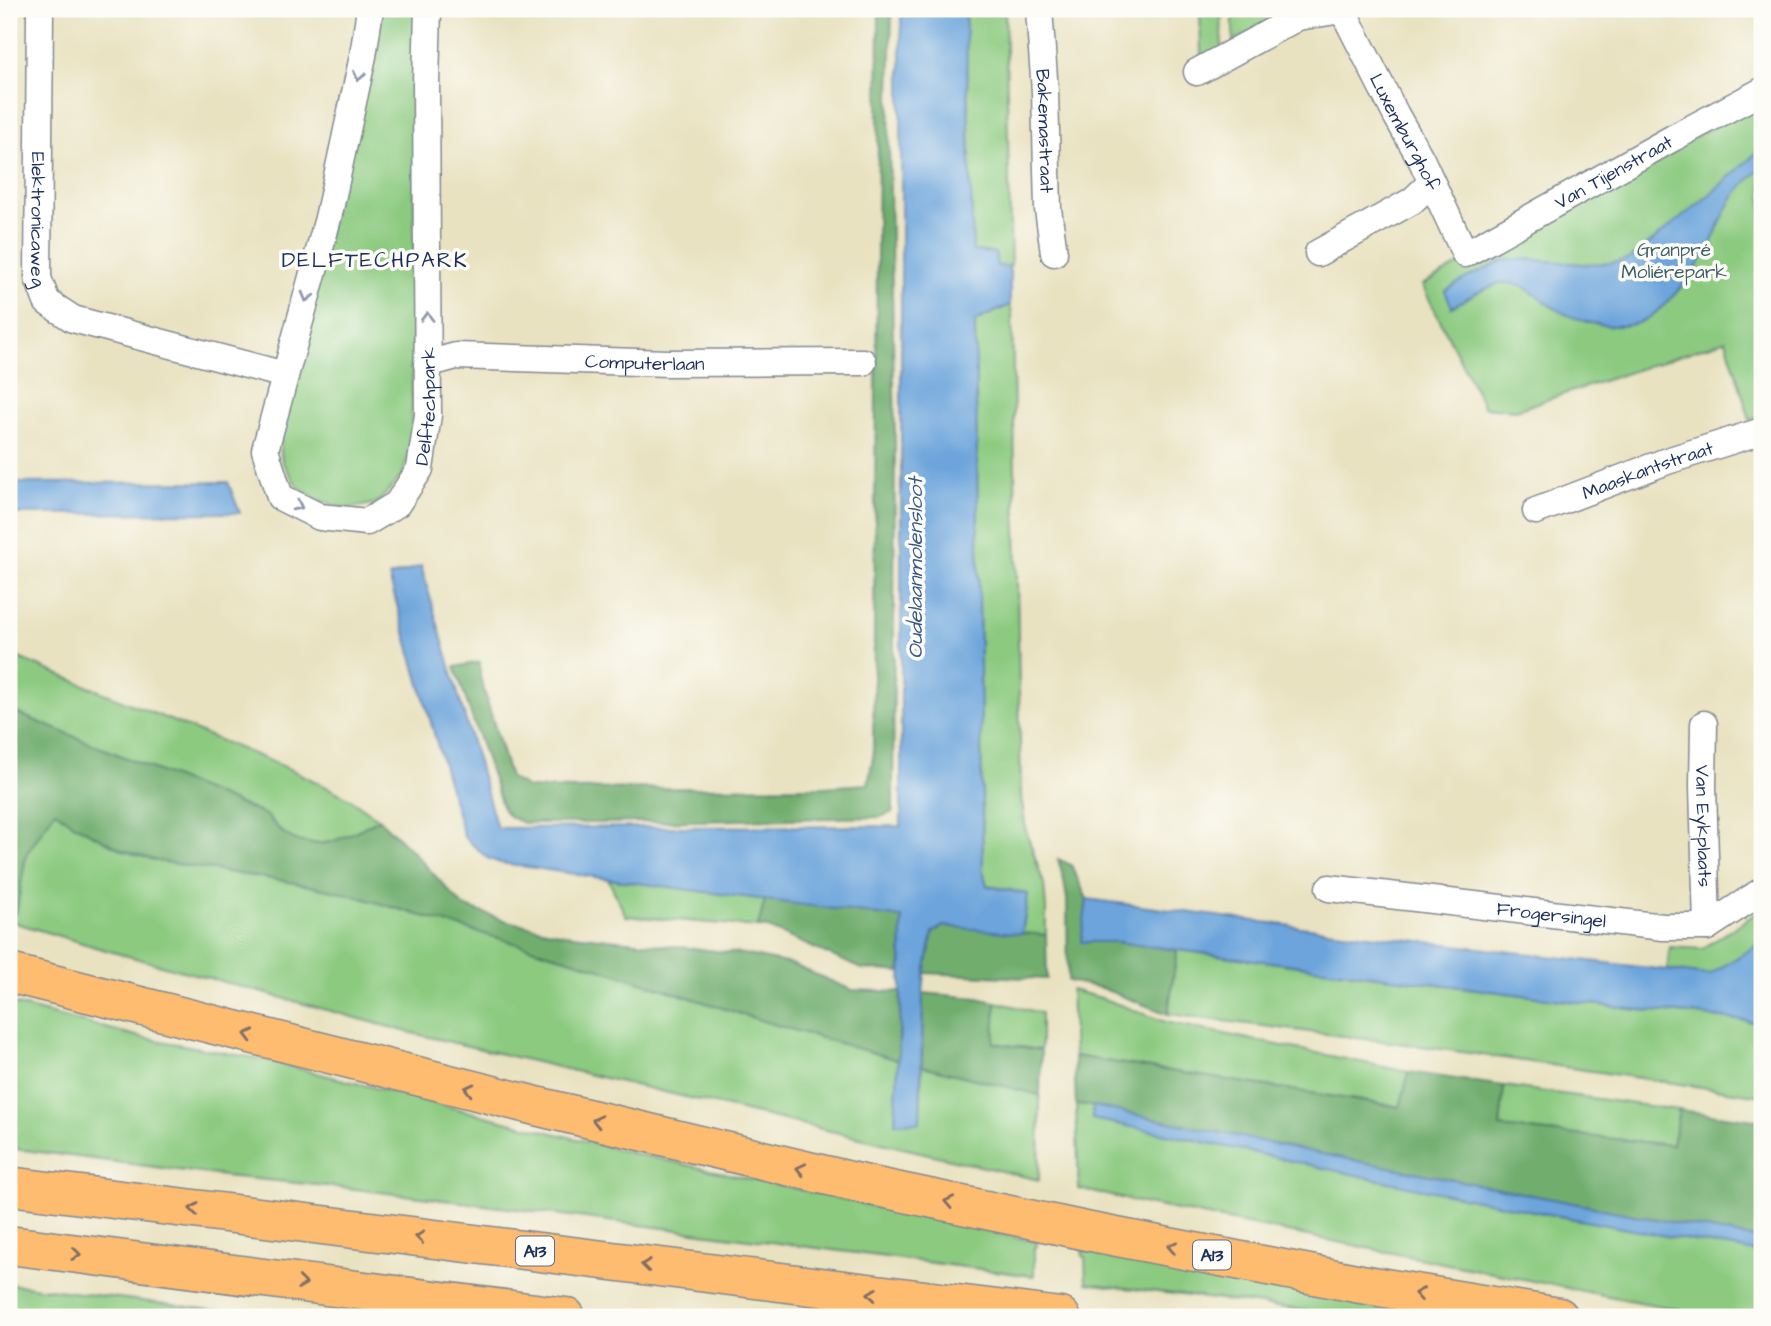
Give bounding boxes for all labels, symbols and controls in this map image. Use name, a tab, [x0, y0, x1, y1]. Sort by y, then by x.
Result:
street label: Bakemastraat	[1028, 68, 1060, 194]
street label: Luxemburghof	[1362, 69, 1446, 196]
one-way arrow	[352, 70, 367, 82]
street label: Van Tijenstraat	[1550, 129, 1678, 216]
street label: Elektronicaweg	[22, 152, 52, 292]
park label: Granpré Moliérepark	[1621, 237, 1727, 286]
district label: DELFTECHPARK	[282, 246, 468, 275]
one-way arrow	[300, 291, 315, 303]
one-way arrow	[419, 311, 435, 322]
street label: Delftechpark	[409, 347, 443, 467]
street label: Computerlaan	[585, 348, 705, 378]
street label: Maaskantstraat	[1578, 435, 1717, 507]
water label: Oudelaanmolensloot	[901, 475, 930, 659]
one-way arrow	[290, 497, 303, 511]
street label: Van Eykplaats	[1688, 765, 1718, 887]
street label: Frogersingel	[1495, 896, 1607, 935]
one-way arrow	[243, 1029, 255, 1043]
one-way arrow	[463, 1083, 475, 1098]
one-way arrow	[592, 1114, 604, 1129]
one-way arrow	[795, 1163, 807, 1177]
one-way arrow	[943, 1195, 955, 1210]
one-way arrow	[189, 1201, 200, 1216]
one-way arrow	[414, 1230, 426, 1245]
road number: A13	[516, 1236, 554, 1266]
one-way arrow	[1166, 1240, 1178, 1255]
road number: A13	[1193, 1240, 1231, 1270]
one-way arrow	[71, 1247, 82, 1262]
one-way arrow	[640, 1258, 652, 1273]
one-way arrow	[296, 1276, 308, 1291]
one-way arrow	[866, 1286, 877, 1301]
one-way arrow	[1413, 1287, 1425, 1302]

